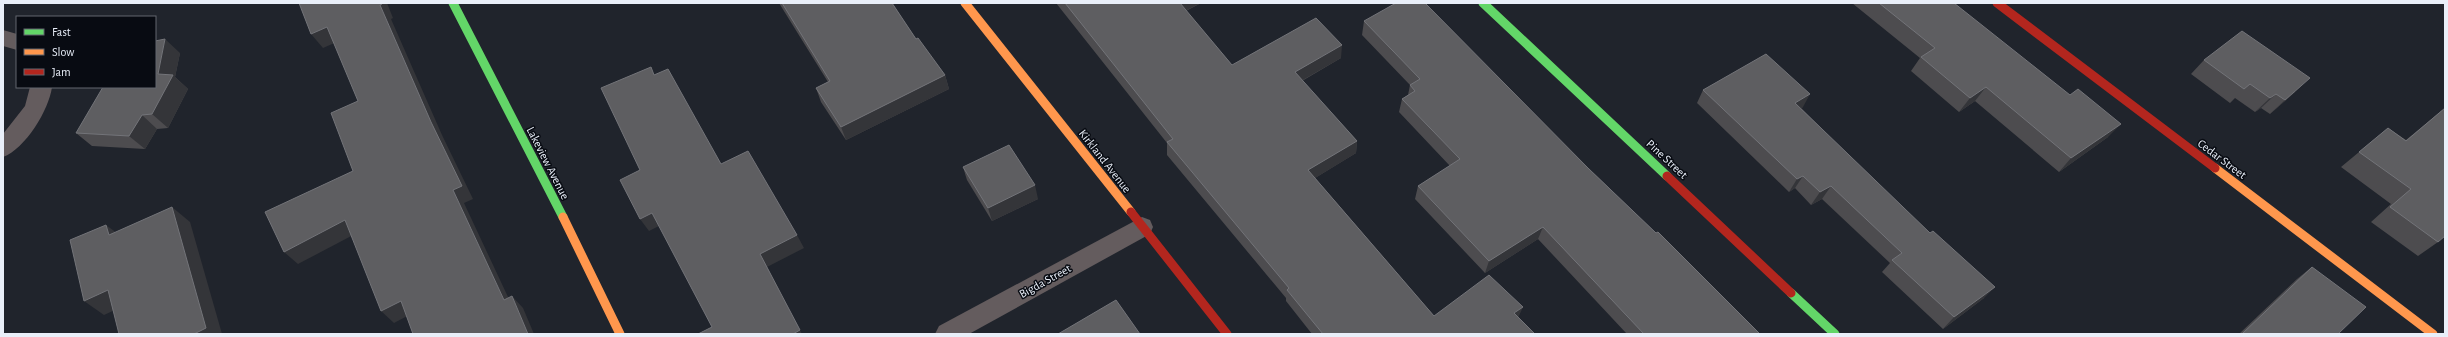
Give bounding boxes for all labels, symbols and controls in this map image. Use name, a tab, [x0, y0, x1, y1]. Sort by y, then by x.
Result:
legend	[16, 16, 156, 88]
text: Fast	[52, 26, 71, 38]
text: Slow	[52, 46, 74, 58]
text: Jam	[52, 66, 71, 78]
street label: Lakeview Avenue	[525, 125, 571, 201]
street label: Kirkland Avenue	[1077, 127, 1133, 195]
street label: Pine Street	[1644, 137, 1690, 181]
street label: Cedar Street	[2196, 137, 2249, 181]
street label: Bigda Street	[1017, 262, 1073, 300]

